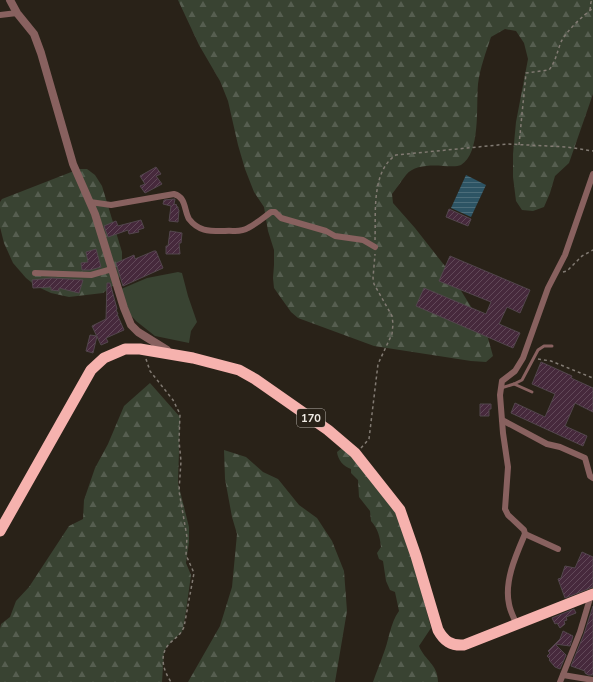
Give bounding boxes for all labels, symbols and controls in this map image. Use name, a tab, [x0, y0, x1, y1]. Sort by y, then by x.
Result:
road number: 170	[297, 409, 325, 427]

